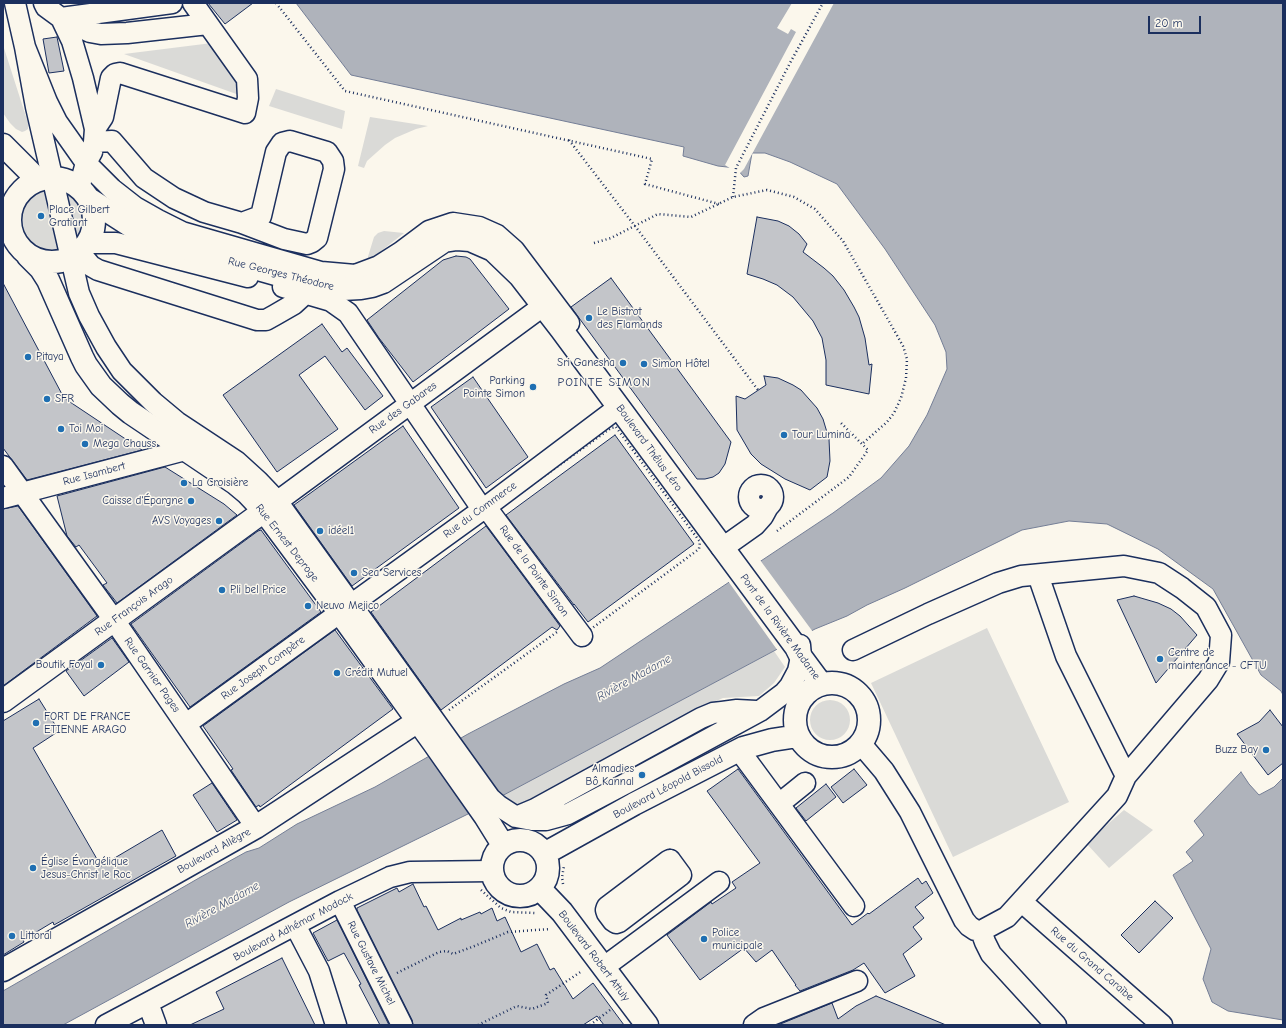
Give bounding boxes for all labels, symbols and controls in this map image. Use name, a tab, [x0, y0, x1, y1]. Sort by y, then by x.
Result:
scale bar	[1150, 8, 1203, 34]
text: 20 m	[1155, 16, 1183, 30]
place label: Place Gilbert Gratiant	[49, 203, 109, 229]
marker: Place Gilbert Gratiant	[36, 211, 46, 221]
street label: Rue Georges Théodore	[227, 254, 335, 294]
place label: Le Bistrot des Flamands	[597, 305, 662, 331]
marker: Le Bistrot des Flamands	[584, 313, 594, 323]
place label: Pitaya	[36, 350, 64, 364]
marker: Pitaya	[23, 352, 33, 362]
place label: Sri Ganesha	[557, 356, 615, 370]
place label: Simon Hôtel	[652, 357, 710, 371]
marker: Sri Ganesha	[618, 358, 628, 368]
marker: Simon Hôtel	[639, 359, 649, 369]
place label: Parking Pointe Simon	[463, 374, 525, 400]
district label: POINTE SIMON	[557, 376, 651, 390]
street label: Rue des Gabares	[367, 379, 439, 437]
marker: Parking Pointe Simon	[528, 382, 538, 392]
place label: SFR	[55, 392, 74, 406]
marker: SFR	[42, 394, 52, 404]
street label: Boulevard Thélus Léro	[613, 402, 685, 494]
place label: Toi Moi	[69, 422, 103, 436]
marker: Toi Moi	[56, 424, 66, 434]
place label: Tour Lumina	[792, 428, 851, 442]
marker: Tour Lumina	[779, 430, 789, 440]
place label: Mega Chauss	[93, 437, 156, 451]
marker: Mega Chauss	[80, 439, 90, 449]
street label: Rue Isambert	[61, 459, 127, 489]
place label: La Croisière	[192, 476, 248, 490]
marker: La Croisière	[179, 478, 189, 488]
street label: Rue du Commerce	[441, 479, 519, 541]
place label: Caisse d'Épargne	[102, 494, 183, 508]
marker: Caisse d'Épargne	[186, 496, 196, 506]
street label: Rue Ernest Deproge	[253, 502, 321, 584]
place label: AVS Voyages	[152, 514, 211, 528]
marker: AVS Voyages	[214, 516, 224, 526]
street label: Rue de la Pointe Simon	[496, 523, 572, 619]
place label: idéel1	[328, 524, 354, 538]
marker: idéel1	[315, 526, 325, 536]
place label: Sea Services	[362, 566, 421, 580]
marker: Sea Services	[349, 568, 359, 578]
street label: Pont de la Rivière Madame	[737, 572, 823, 682]
street label: Rue François Arago	[92, 573, 176, 639]
place label: Pli bel Price	[230, 583, 286, 597]
marker: Pli bel Price	[217, 585, 227, 595]
place label: Neuvo Mejico	[316, 599, 379, 613]
marker: Neuvo Mejico	[303, 601, 313, 611]
street label: Rue Joseph Compère	[219, 633, 307, 703]
street label: Rue Garnier Pages	[121, 635, 183, 715]
place label: Centre de maintenance - CFTU	[1168, 646, 1267, 672]
water label: Rivière Madame	[594, 652, 674, 704]
marker: Centre de maintenance - CFTU	[1155, 654, 1165, 664]
place label: Boutik Foyal	[36, 658, 93, 672]
marker: Boutik Foyal	[96, 660, 106, 670]
place label: Crédit Mutuel	[345, 666, 408, 680]
marker: Crédit Mutuel	[332, 668, 342, 678]
place label: FORT DE FRANCE ETIENNE ARAGO	[44, 710, 130, 736]
marker: FORT DE FRANCE ETIENNE ARAGO	[31, 718, 41, 728]
place label: Buzz Bay	[1215, 743, 1258, 757]
marker: Buzz Bay	[1261, 745, 1271, 755]
street label: Boulevard Léopold Bissold	[611, 752, 725, 822]
place label: Almadies Bô Kannal	[586, 762, 634, 788]
marker: Almadies Bô Kannal	[637, 770, 647, 780]
street label: Boulevard Allègre	[175, 825, 253, 877]
place label: Église Évangélique Jesus-Christ le Roc	[41, 855, 131, 881]
marker: Église Évangélique Jesus-Christ le Roc	[28, 863, 38, 873]
water label: Rivière Madame	[182, 879, 262, 931]
street label: Boulevard Adhémar Modock	[231, 890, 355, 964]
street label: Boulevard Robert Attuly	[556, 908, 632, 1004]
street label: Rue Gustave Michel	[344, 919, 398, 1007]
street label: Rue du Grand Caraïbe	[1048, 924, 1136, 1004]
place label: Police municipale	[712, 926, 763, 952]
place label: Littoral	[20, 929, 52, 943]
marker: Littoral	[7, 931, 17, 941]
marker: Police municipale	[699, 934, 709, 944]

